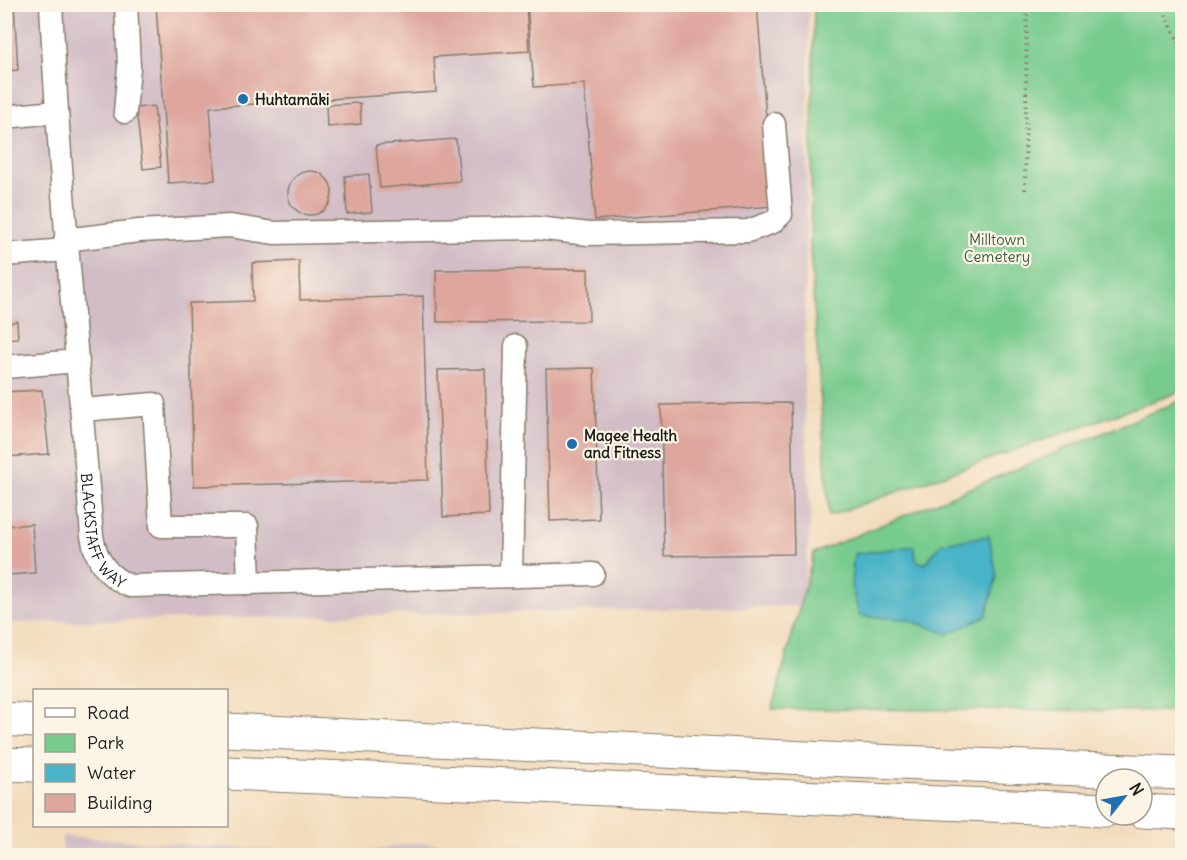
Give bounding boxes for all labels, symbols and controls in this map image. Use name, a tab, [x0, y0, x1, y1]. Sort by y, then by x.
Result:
place label: Huhtamäki	[255, 90, 329, 109]
marker: Huhtamäki	[236, 92, 250, 106]
park label: Milltown Cemetery	[964, 230, 1030, 266]
place label: Magee Health and Fitness	[584, 426, 677, 462]
marker: Magee Health and Fitness	[565, 437, 579, 451]
street label: BLACKSTAFF WAY	[77, 472, 130, 592]
legend	[33, 689, 228, 827]
text: Road	[87, 701, 130, 724]
text: Park	[87, 731, 124, 754]
text: Water	[87, 761, 137, 784]
north arrow	[1094, 767, 1154, 827]
text: N	[1125, 779, 1148, 799]
text: Building	[87, 791, 152, 814]

